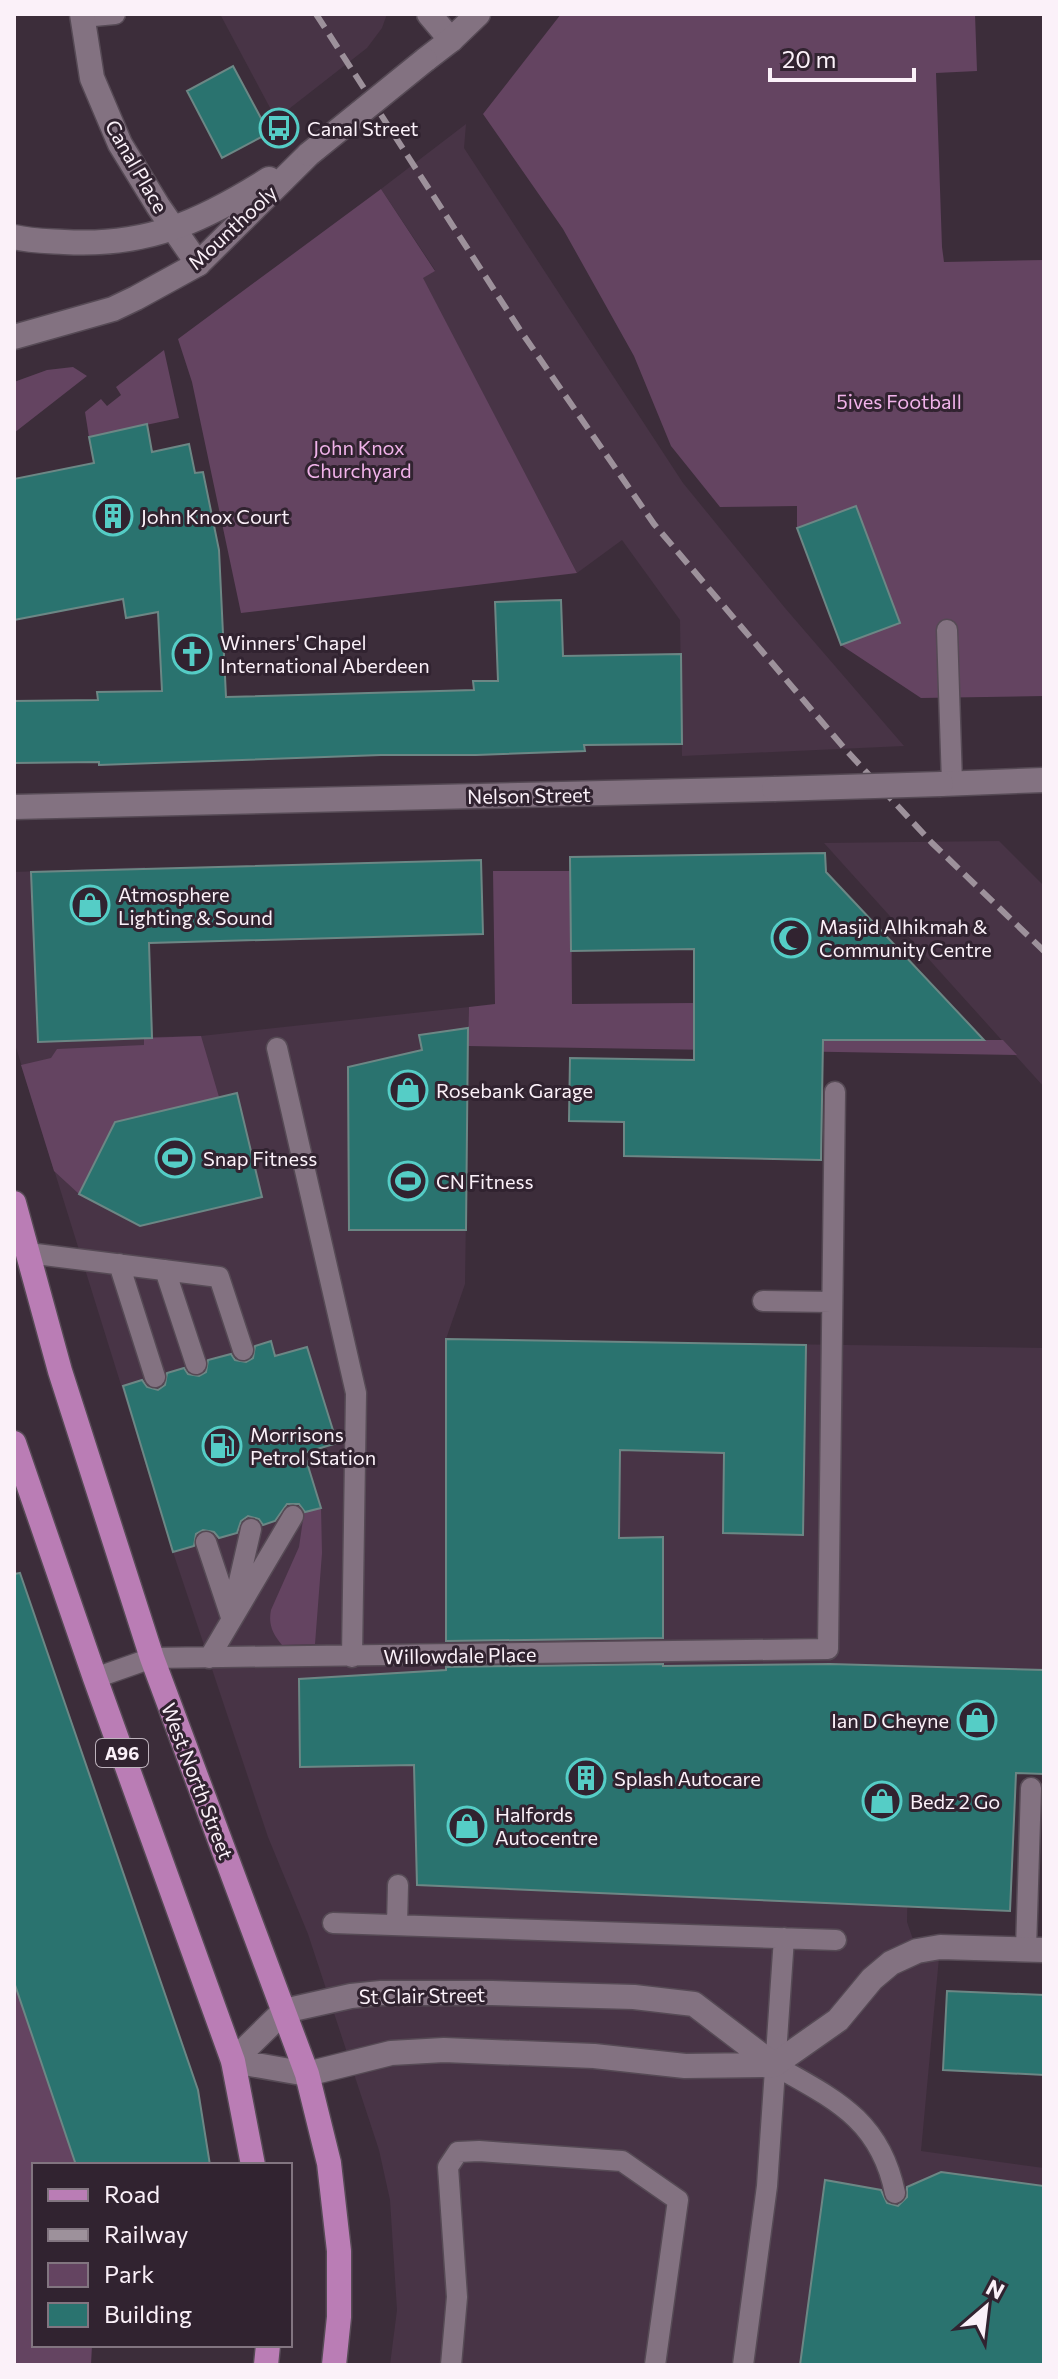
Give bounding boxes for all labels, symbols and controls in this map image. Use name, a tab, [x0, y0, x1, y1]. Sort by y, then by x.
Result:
scale bar	[770, 32, 914, 82]
text: 20 m	[782, 44, 836, 73]
bus stop icon: Canal Street	[258, 107, 300, 149]
street label: Canal Place	[101, 115, 173, 217]
place label: Canal Street	[307, 116, 419, 140]
street label: Mounthooly	[183, 180, 281, 274]
park label: 5ives Football	[836, 389, 962, 413]
park label: John Knox Churchyard	[307, 435, 411, 482]
building icon: John Knox Court	[92, 495, 134, 537]
place label: John Knox Court	[141, 504, 289, 528]
place label: Winners' Chapel International Aberdeen	[220, 630, 430, 677]
church icon: Winners' Chapel International Aberdeen	[171, 633, 213, 675]
street label: Nelson Street	[467, 782, 591, 808]
place label: Atmosphere Lighting & Sound	[118, 882, 273, 929]
shop icon: Atmosphere Lighting & Sound	[69, 884, 111, 926]
place label: Masjid Alhikmah & Community Centre	[819, 914, 992, 961]
mosque icon: Masjid Alhikmah & Community Centre	[770, 917, 812, 959]
shop icon: Rosebank Garage	[387, 1069, 429, 1111]
place label: Rosebank Garage	[436, 1078, 593, 1102]
sports icon: Snap Fitness	[154, 1137, 196, 1179]
place label: Snap Fitness	[203, 1146, 317, 1170]
sports icon: CN Fitness	[387, 1160, 429, 1202]
place label: CN Fitness	[436, 1169, 534, 1193]
place label: Morrisons Petrol Station	[250, 1422, 376, 1469]
fuel station icon: Morrisons Petrol Station	[201, 1425, 243, 1467]
street label: Willowdale Place	[383, 1642, 537, 1668]
street label: West North Street	[157, 1699, 239, 1863]
shop icon: Ian D Cheyne	[956, 1699, 998, 1741]
place label: Ian D Cheyne	[831, 1708, 949, 1732]
road number: A96	[96, 1739, 148, 1767]
building icon: Splash Autocare	[565, 1757, 607, 1799]
place label: Splash Autocare	[614, 1766, 761, 1790]
shop icon: Bedz 2 Go	[861, 1780, 903, 1822]
place label: Bedz 2 Go	[910, 1789, 1000, 1813]
place label: Halfords Autocentre	[495, 1802, 598, 1849]
shop icon: Halfords Autocentre	[446, 1805, 488, 1847]
street label: St Clair Street	[359, 1982, 485, 2008]
legend	[32, 2163, 292, 2347]
text: Road	[104, 2179, 160, 2208]
text: Railway	[104, 2219, 189, 2248]
text: Park	[104, 2259, 154, 2288]
north arrow	[946, 2267, 1026, 2347]
text: N	[982, 2273, 1009, 2305]
text: Building	[104, 2299, 192, 2328]

